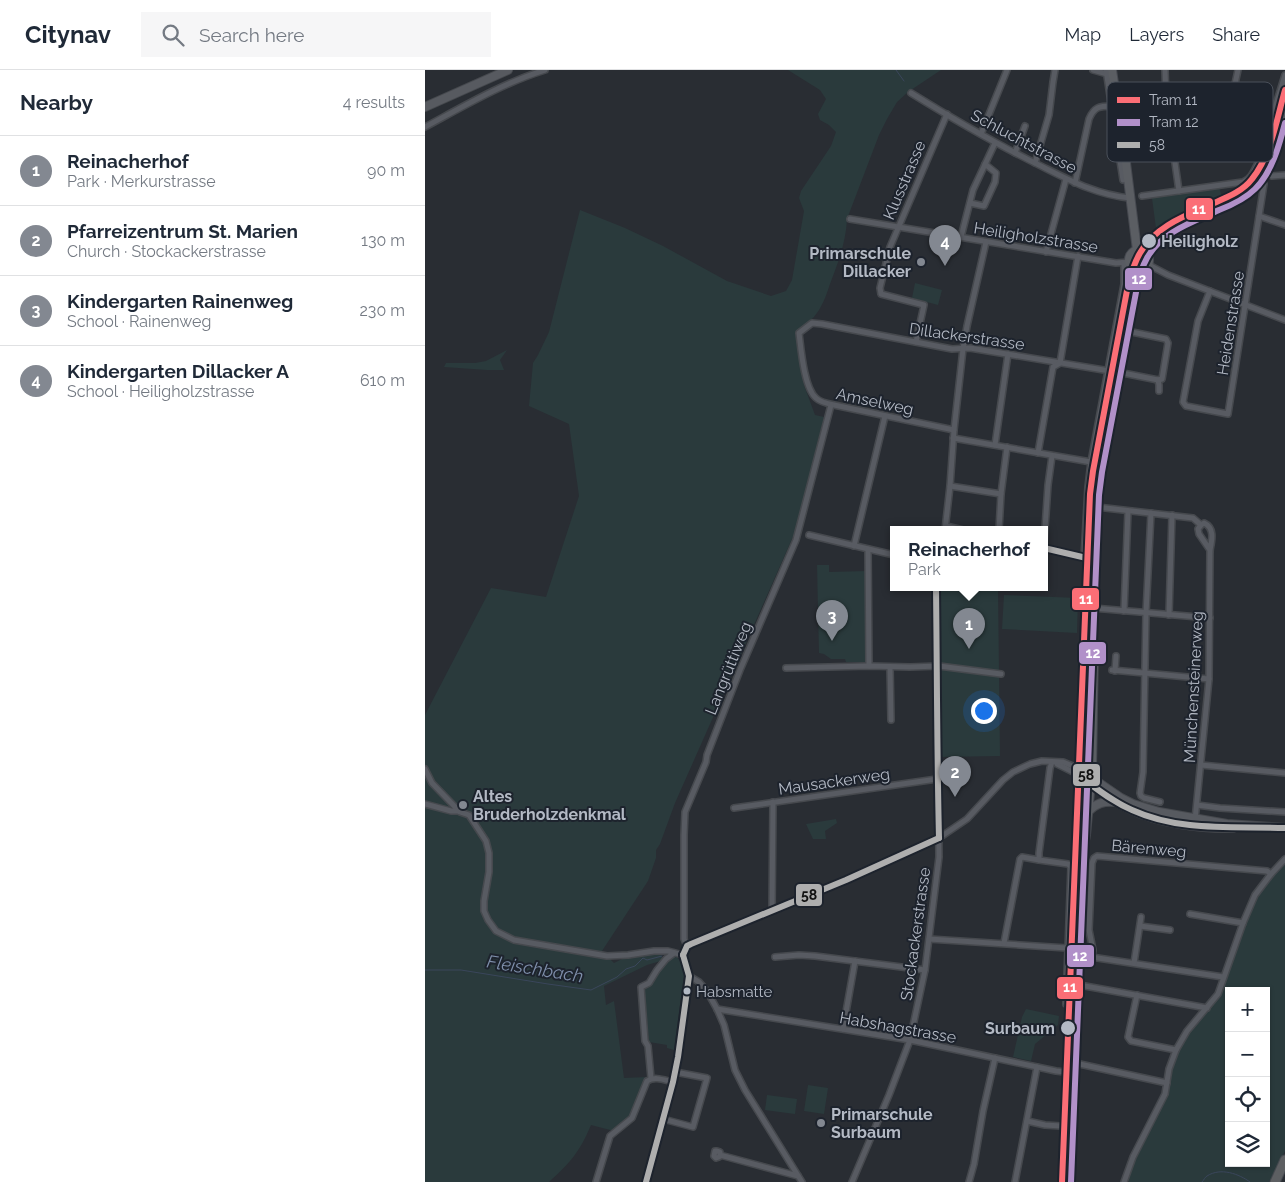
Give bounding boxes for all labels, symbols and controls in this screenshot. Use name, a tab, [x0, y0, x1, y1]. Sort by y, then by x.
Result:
search box	[141, 12, 491, 57]
text: Citynav	[25, 20, 111, 49]
icon: search	[159, 21, 187, 49]
text: Search here	[199, 24, 304, 46]
text: Map	[1065, 24, 1101, 45]
text: Layers	[1129, 24, 1184, 45]
text: Share	[1212, 24, 1260, 45]
legend	[1107, 82, 1273, 162]
text: Nearby	[20, 90, 93, 115]
text: Tram 11	[1149, 92, 1197, 108]
text: 4 results	[343, 93, 405, 112]
street label: Schluchtstrasse	[968, 106, 1080, 177]
text: Tram 12	[1149, 114, 1199, 130]
text: 58	[1149, 137, 1165, 153]
street label: Klusstrasse	[879, 138, 930, 223]
text: Reinacherhof	[67, 150, 189, 172]
text: 1	[32, 161, 40, 180]
text: 90 m	[367, 161, 405, 180]
text: Park · Merkurstrasse	[67, 172, 216, 191]
line badge: 11	[1185, 197, 1214, 221]
text: 11	[1192, 201, 1206, 217]
street label: Heiligholzstrasse	[972, 218, 1099, 257]
text: Pfarreizentrum St. Marien	[67, 220, 298, 242]
pin: 4	[929, 225, 961, 266]
text: 2	[31, 231, 41, 250]
text: 130 m	[361, 231, 405, 250]
marker: Heiligholz	[1140, 232, 1158, 250]
place label: Heiligholz	[1161, 232, 1238, 251]
text: Church · Stockackerstrasse	[67, 242, 266, 261]
place label: Primarschule Dillacker	[809, 244, 911, 281]
marker: Primarschule Dillacker	[915, 256, 927, 268]
line badge: 12	[1124, 267, 1153, 291]
street label: Heidenstrasse	[1213, 270, 1248, 377]
text: 12	[1132, 271, 1147, 287]
text: Kindergarten Rainenweg	[67, 290, 293, 312]
text: 3	[32, 301, 40, 320]
text: 230 m	[360, 301, 405, 320]
text: School · Rainenweg	[67, 312, 211, 331]
street label: Dillackerstrasse	[908, 319, 1026, 354]
text: Kindergarten Dillacker A	[67, 360, 289, 382]
text: 4	[31, 371, 41, 390]
text: 610 m	[360, 371, 405, 390]
text: School · Heiligholzstrasse	[67, 382, 255, 401]
street label: Amselweg	[834, 384, 915, 419]
popup	[890, 526, 1048, 591]
text: Reinacherhof	[908, 538, 1030, 560]
text: Park	[908, 560, 941, 579]
line badge: 11	[1071, 587, 1100, 611]
text: 11	[1079, 591, 1093, 607]
pin: 3	[816, 600, 848, 641]
pin: 1	[953, 608, 985, 649]
street label: Münchensteinerweg	[1180, 611, 1207, 763]
street label: Langrüttiweg	[701, 619, 756, 717]
line badge: 12	[1078, 641, 1107, 665]
text: 12	[1086, 645, 1101, 661]
your location	[971, 698, 997, 724]
pin: 2	[939, 756, 971, 797]
line badge: 58	[1072, 763, 1101, 787]
street label: Mausackerweg	[777, 764, 891, 799]
text: 58	[1078, 767, 1094, 783]
place label: Altes Bruderholzdenkmal	[473, 787, 627, 824]
marker: Altes Bruderholzdenkmal	[457, 799, 469, 811]
street label: Bärenweg	[1111, 836, 1187, 861]
street label: Stockackerstrasse	[897, 866, 934, 1002]
line badge: 58	[795, 883, 823, 907]
text: 58	[801, 887, 817, 903]
line badge: 12	[1066, 944, 1095, 968]
text: 12	[1073, 948, 1088, 964]
water label: Fleischbach	[485, 951, 585, 986]
line badge: 11	[1056, 976, 1084, 1000]
text: 11	[1063, 979, 1077, 995]
place label: Habsmatte	[696, 983, 772, 1001]
marker: Habsmatte	[682, 986, 692, 996]
map controls	[1225, 987, 1270, 1167]
button: +	[1225, 987, 1270, 1032]
street label: Habshagstrasse	[838, 1008, 958, 1047]
place label: Surbaum	[985, 1019, 1055, 1038]
marker: Surbaum	[1059, 1019, 1077, 1037]
button: −	[1225, 1032, 1270, 1077]
button: locate	[1225, 1077, 1270, 1122]
place label: Primarschule Surbaum	[831, 1105, 933, 1142]
marker: Primarschule Surbaum	[815, 1117, 827, 1129]
button: layers	[1225, 1122, 1270, 1167]

